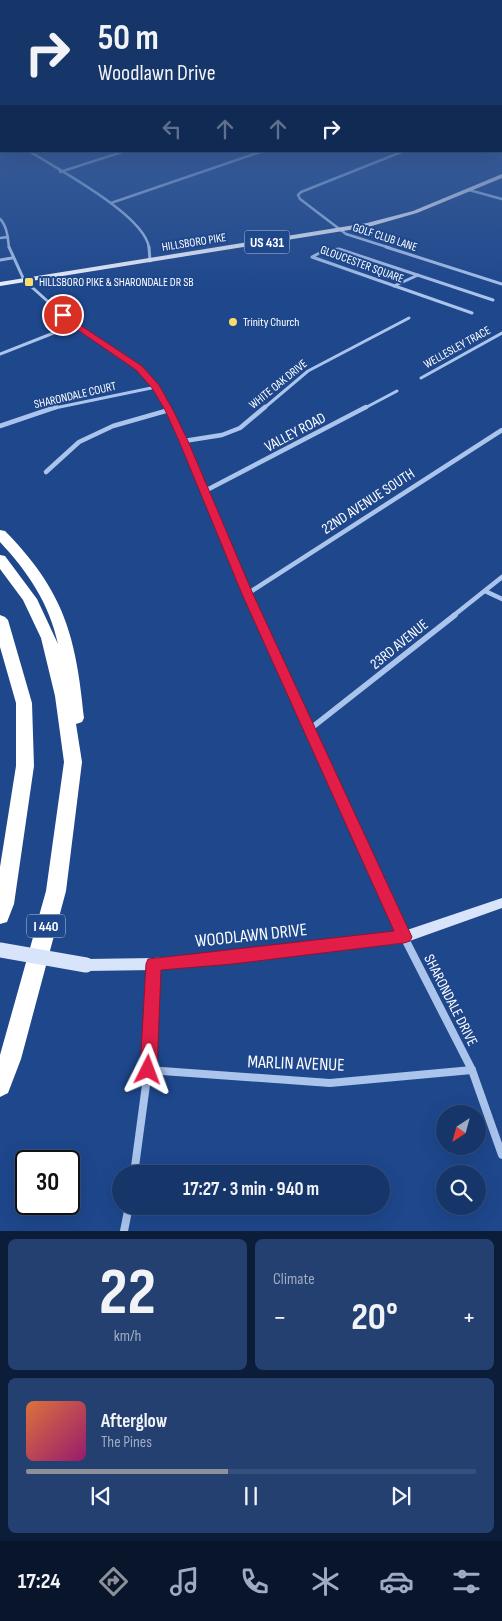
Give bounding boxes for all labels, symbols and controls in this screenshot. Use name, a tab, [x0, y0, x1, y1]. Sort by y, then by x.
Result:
text: 50 m	[98, 17, 159, 60]
icon: right	[15, 20, 80, 85]
text: Woodlawn Drive	[98, 60, 216, 87]
icon: left	[158, 115, 186, 143]
icon: ahead	[211, 115, 239, 143]
icon: ahead	[264, 115, 292, 143]
icon: right	[317, 115, 345, 143]
street label: GOLF CLUB LANE	[351, 220, 419, 255]
street label: HILLSBORO PIKE	[161, 230, 227, 255]
road number: US 431	[244, 230, 290, 253]
street label: GLOUCESTER SQUARE	[318, 242, 406, 287]
place label: HILLSBORO PIKE & SHARONDALE DR SB	[39, 275, 194, 290]
marker: HILLSBORO PIKE & SHARONDALE DR SB	[23, 276, 35, 288]
pin	[42, 294, 84, 336]
icon: arrive	[49, 301, 77, 329]
place label: Trinity Church	[243, 315, 299, 330]
marker: Trinity Church	[227, 316, 239, 328]
street label: WELLESLEY TRACE	[421, 323, 493, 372]
street label: WHITE OAK DRIVE	[246, 356, 311, 412]
street label: SHARONDALE COURT	[33, 379, 118, 412]
street label: VALLEY ROAD	[261, 408, 329, 456]
street label: 22ND AVENUE SOUTH	[318, 464, 418, 539]
street label: 23RD AVENUE	[366, 615, 432, 674]
road number: I 440	[27, 914, 65, 938]
street label: WOODLAWN DRIVE	[194, 919, 308, 952]
street label: SHARONDALE DRIVE	[419, 951, 482, 1049]
position arrow	[121, 1043, 173, 1095]
street label: MARLIN AVENUE	[247, 1051, 345, 1076]
north arrow	[436, 1105, 486, 1155]
map controls	[436, 1105, 486, 1215]
speed limit sign: 30	[15, 1150, 80, 1215]
button: search	[436, 1165, 486, 1215]
text: 17:27 · 3 min · 940 m	[183, 1178, 319, 1201]
text: 22	[99, 1255, 156, 1333]
text: Climate	[273, 1270, 315, 1289]
text: 20°	[351, 1295, 398, 1340]
text: −	[273, 1301, 287, 1334]
text: +	[462, 1301, 476, 1334]
text: km/h	[114, 1327, 141, 1346]
text: Afterglow	[101, 1410, 167, 1433]
text: The Pines	[101, 1433, 152, 1452]
icon: previous	[87, 1482, 115, 1510]
icon: pause	[237, 1482, 265, 1510]
icon: next	[387, 1482, 415, 1510]
icon: directions	[96, 1564, 131, 1599]
icon: music	[167, 1564, 202, 1599]
icon: phone	[237, 1564, 272, 1599]
icon: climate	[308, 1564, 343, 1599]
icon: car	[379, 1564, 414, 1599]
icon: filters	[449, 1564, 484, 1599]
text: 17:24	[18, 1568, 60, 1595]

